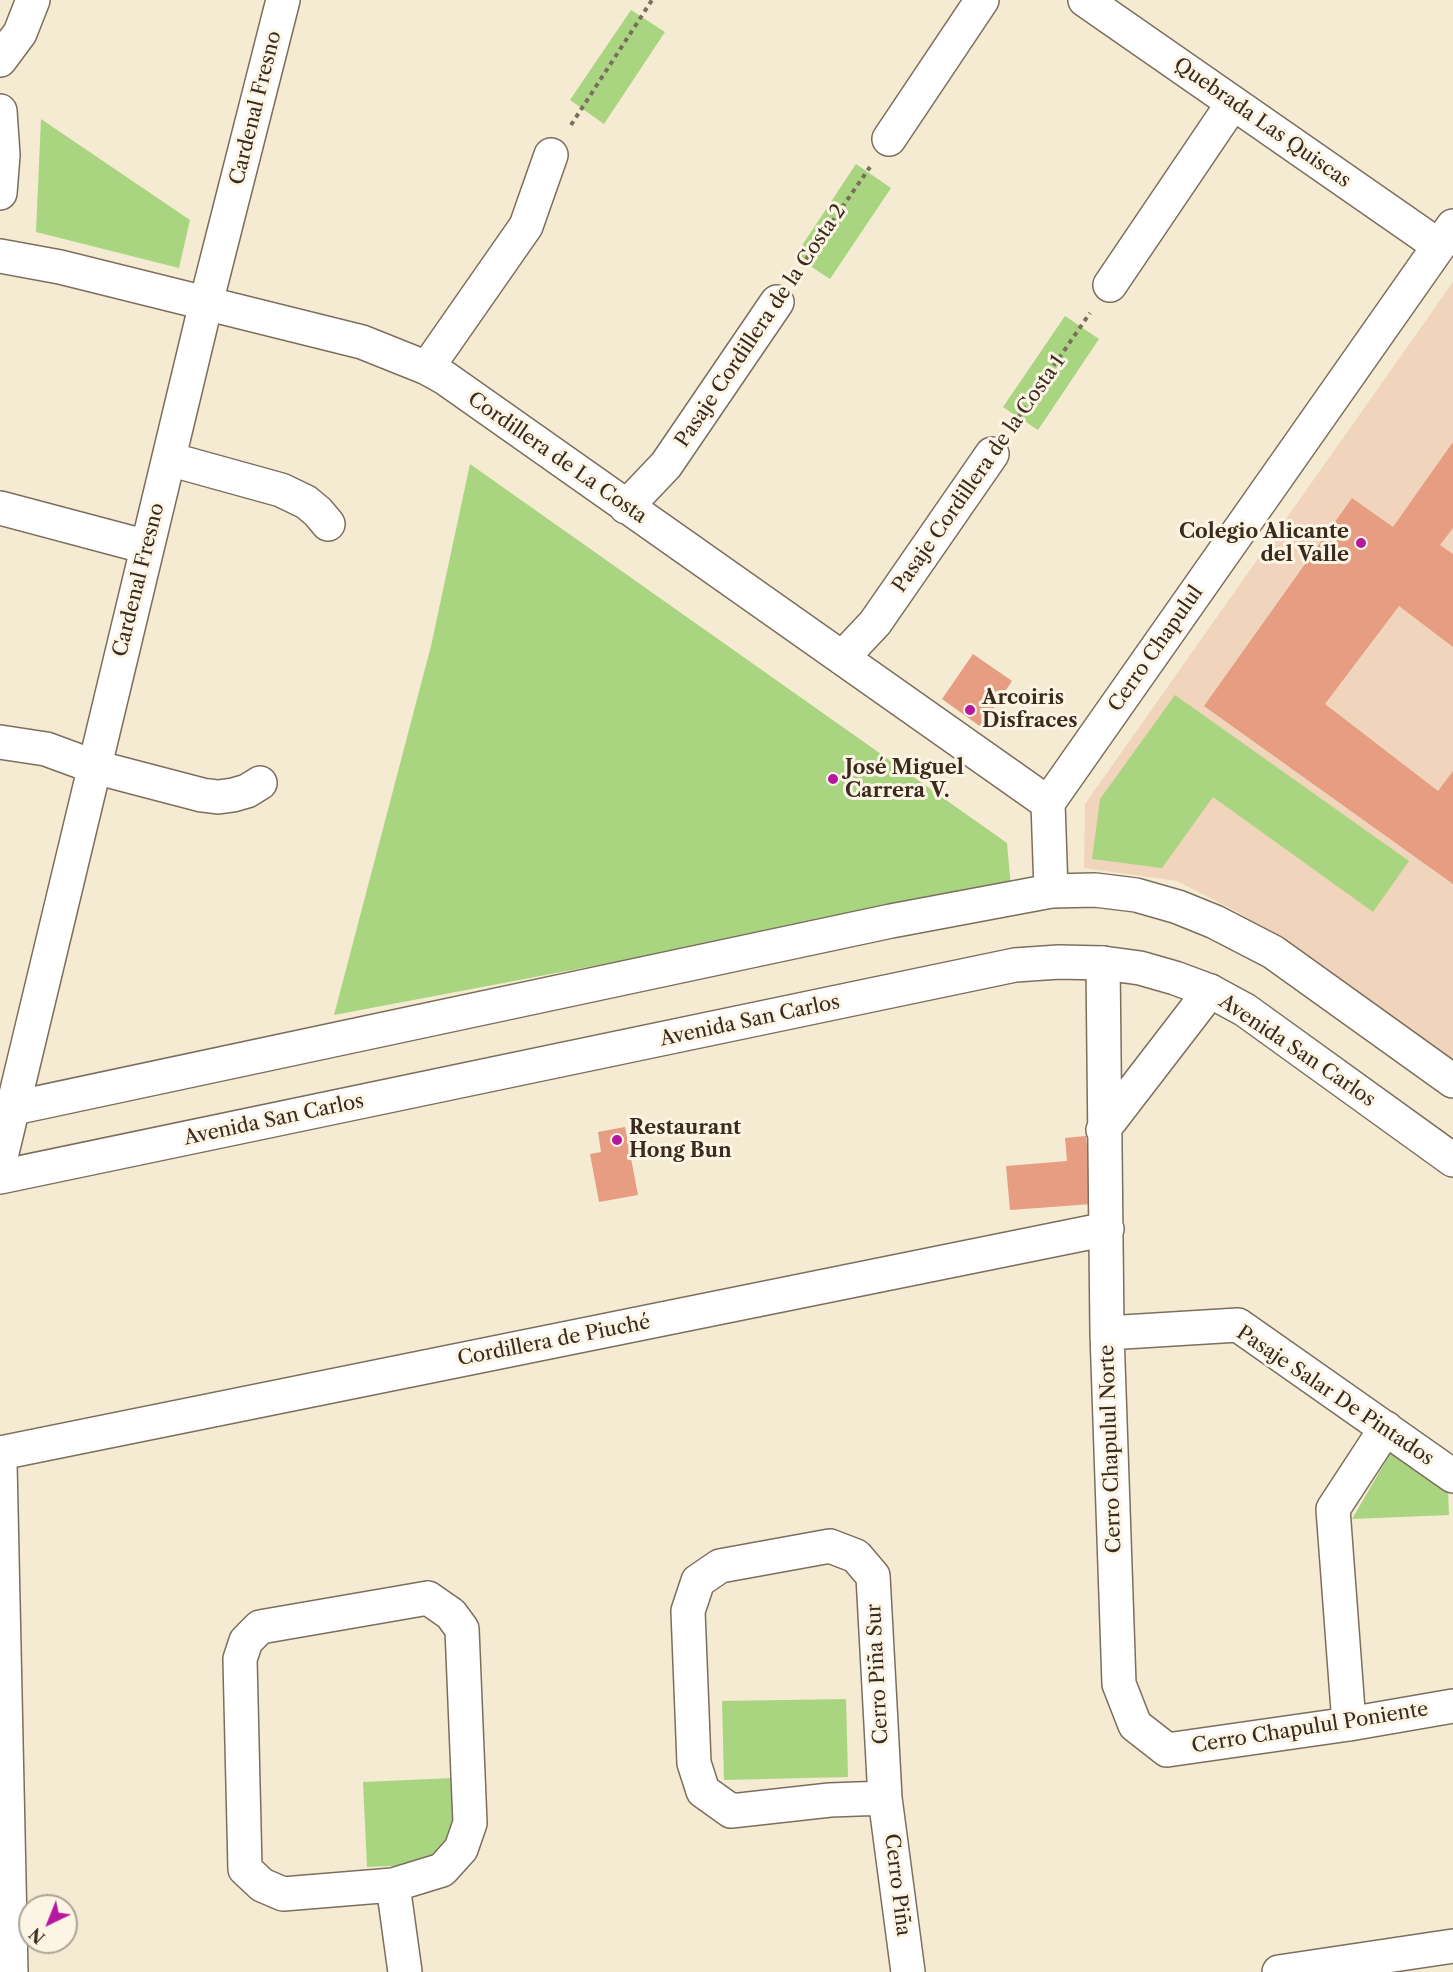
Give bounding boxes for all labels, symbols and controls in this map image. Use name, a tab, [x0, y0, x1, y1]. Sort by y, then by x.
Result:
street label: Cardenal Fresno	[225, 29, 287, 187]
street label: Quebrada Las Quiscas	[1169, 53, 1355, 193]
street label: Pasaje Cordillera de la Costa 2	[671, 200, 851, 452]
street label: Pasaje Cordillera de la Costa 1	[888, 351, 1070, 597]
street label: Cordillera de La Costa	[463, 387, 651, 529]
street label: Cardenal Fresno	[108, 501, 170, 659]
place label: Colegio Alicante del Valle	[1179, 520, 1349, 567]
marker: Colegio Alicante del Valle	[1354, 536, 1368, 550]
street label: Cerro Chapulul	[1104, 581, 1208, 717]
place label: Arcoiris Disfraces	[982, 686, 1078, 733]
marker: Arcoiris Disfraces	[963, 703, 977, 717]
place label: José Miguel Carrera V.	[845, 756, 964, 803]
marker: José Miguel Carrera V.	[826, 772, 840, 786]
street label: Avenida San Carlos	[658, 990, 842, 1052]
street label: Avenida San Carlos	[1214, 990, 1380, 1112]
street label: Avenida San Carlos	[182, 1089, 366, 1151]
place label: Restaurant Hong Bun	[629, 1116, 741, 1163]
marker: Restaurant Hong Bun	[610, 1133, 624, 1147]
street label: Cordillera de Piuché	[456, 1311, 652, 1371]
street label: Pasaje Salar De Pintados	[1232, 1321, 1438, 1471]
street label: Cerro Chapulul Norte	[1095, 1344, 1127, 1554]
street label: Cerro Piña Sur	[862, 1603, 894, 1745]
street label: Cerro Chapulul Poniente	[1190, 1697, 1430, 1759]
street label: Cerro Piña	[879, 1832, 915, 1938]
north arrow	[18, 1894, 78, 1954]
text: N	[25, 1924, 49, 1948]

